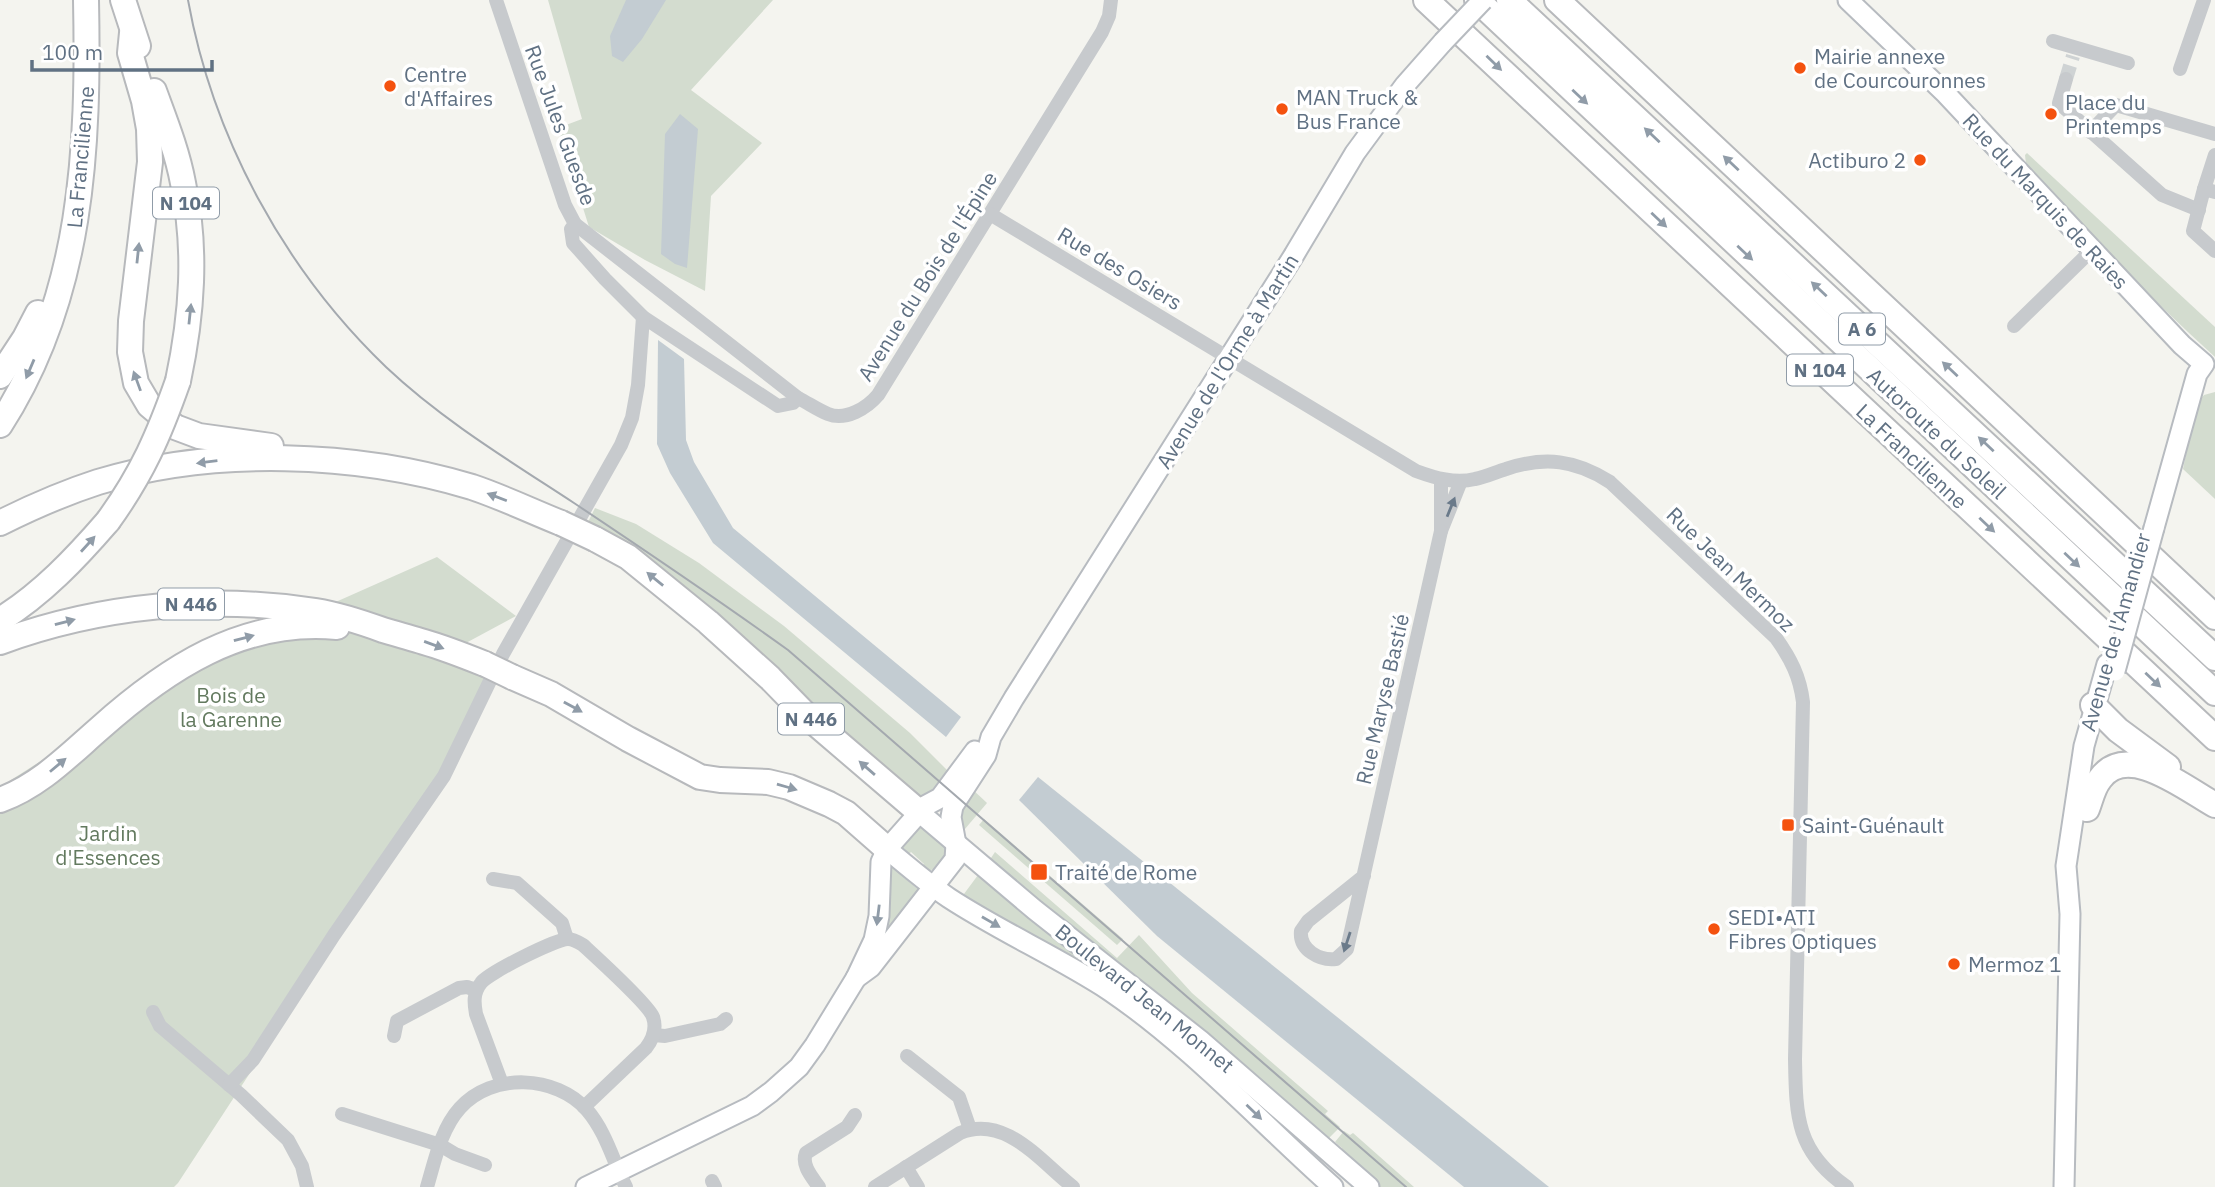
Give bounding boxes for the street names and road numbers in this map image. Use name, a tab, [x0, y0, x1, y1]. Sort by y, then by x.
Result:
street label: Rue Jules Guesde	[519, 41, 603, 209]
street label: La Francilienne	[60, 85, 100, 229]
street label: Rue du Marquis de Raies	[1957, 107, 2135, 295]
street label: Avenue du Bois de l'Épine	[851, 166, 1003, 386]
road number: N 104	[153, 188, 219, 218]
street label: Rue des Osiers	[1053, 220, 1187, 316]
street label: Avenue de l'Orme à Martin	[1149, 248, 1305, 474]
road number: A 6	[1839, 314, 1885, 344]
road number: N 104	[1787, 354, 1853, 386]
street label: Autoroute du Soleil	[1861, 361, 2013, 505]
street label: La Francilienne	[1850, 397, 1974, 515]
street label: Rue Jean Mermoz	[1661, 501, 1801, 638]
street label: Avenue de l'Amandier	[2073, 529, 2157, 734]
road number: N 446	[158, 589, 224, 620]
street label: Rue Maryse Bastié	[1349, 611, 1415, 787]
road number: N 446	[778, 704, 844, 734]
street label: Boulevard Jean Monnet	[1050, 917, 1240, 1079]

